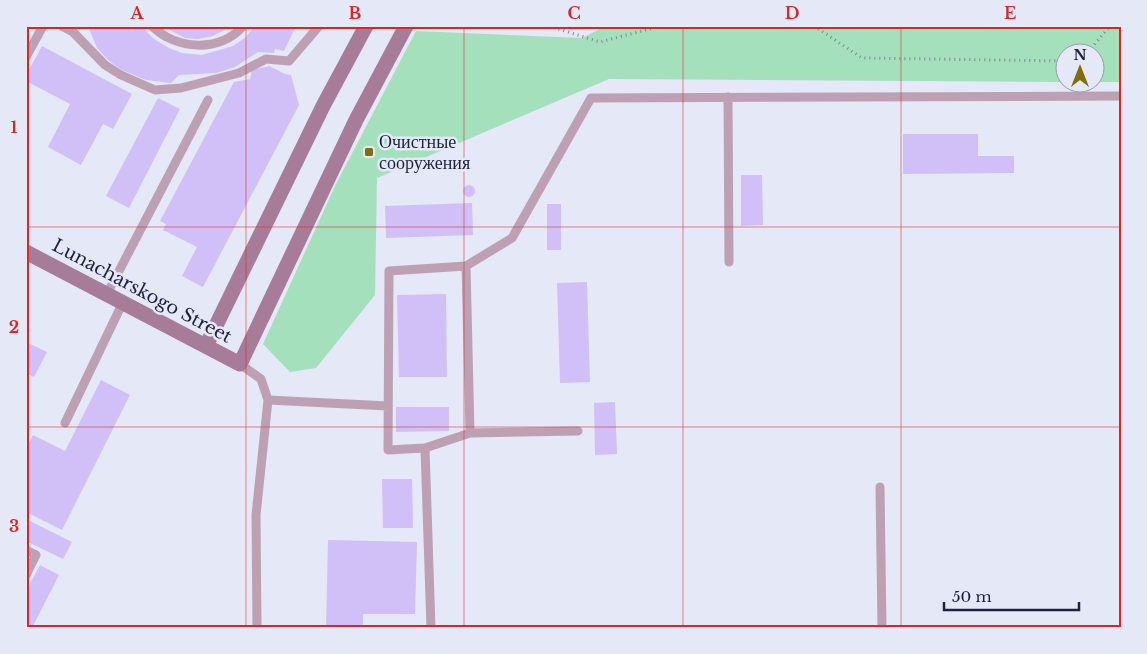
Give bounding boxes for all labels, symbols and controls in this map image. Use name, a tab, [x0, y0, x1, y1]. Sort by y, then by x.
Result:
text: A	[130, 3, 145, 23]
text: B	[349, 3, 362, 23]
text: C	[567, 3, 581, 23]
text: D	[785, 3, 799, 23]
text: E	[1004, 3, 1016, 23]
north arrow	[1054, 42, 1104, 92]
text: N	[1073, 46, 1087, 64]
text: 1	[11, 117, 18, 137]
place label: Очистные сооружения	[379, 131, 470, 174]
marker: Очистные сооружения	[363, 146, 375, 158]
street label: Lunacharskogo Street	[48, 234, 236, 348]
text: 2	[9, 317, 19, 337]
text: 3	[9, 516, 19, 536]
scale bar	[944, 579, 1080, 611]
text: 50 m	[952, 587, 992, 606]

